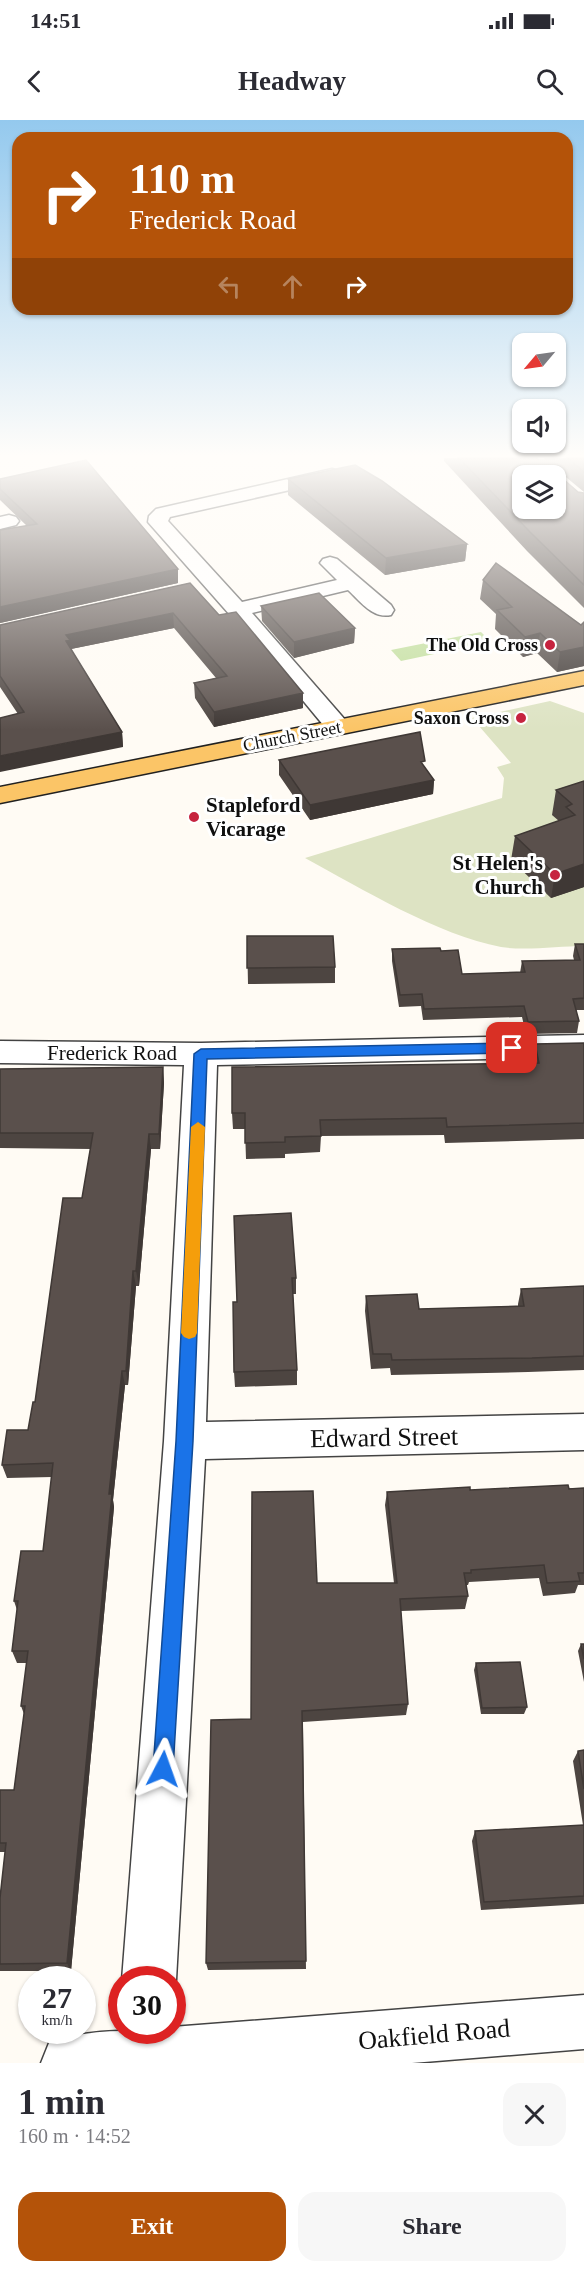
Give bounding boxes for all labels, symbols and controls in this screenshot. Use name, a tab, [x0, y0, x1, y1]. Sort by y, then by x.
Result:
text: 14:51	[30, 8, 81, 33]
icon: back	[18, 65, 51, 98]
icon: search	[533, 65, 566, 98]
text: Headway	[238, 66, 346, 96]
icon: right	[30, 156, 108, 234]
text: 110 m	[129, 156, 235, 202]
text: Frederick Road	[129, 205, 296, 235]
icon: left	[213, 270, 246, 303]
icon: ahead	[276, 270, 309, 303]
icon: right	[339, 270, 372, 303]
north arrow	[512, 333, 566, 387]
map controls	[512, 333, 566, 519]
button: sound	[512, 399, 566, 453]
button: layers	[512, 465, 566, 519]
place label: The Old Cross	[426, 635, 538, 655]
marker: The Old Cross	[543, 638, 557, 652]
place label: Saxon Cross	[414, 708, 509, 728]
marker: Saxon Cross	[514, 711, 528, 725]
street label: Church Street	[241, 717, 343, 755]
place label: Stapleford Vicarage	[206, 793, 301, 841]
marker: Stapleford Vicarage	[187, 810, 201, 824]
place label: St Helen's Church	[453, 851, 543, 899]
marker: St Helen's Church	[548, 868, 562, 882]
pin	[486, 1022, 537, 1073]
icon: arrive	[495, 1031, 528, 1064]
street label: Frederick Road	[47, 1041, 178, 1065]
street label: Edward Street	[310, 1422, 459, 1453]
position arrow	[131, 1737, 195, 1801]
speed limit sign: 30	[108, 1966, 186, 2044]
text: 27	[42, 1981, 72, 2014]
text: km/h	[42, 2012, 72, 2028]
street label: Oakfield Road	[357, 2013, 511, 2056]
text: 1 min	[18, 2082, 105, 2122]
button: close	[503, 2083, 566, 2146]
text: 160 m · 14:52	[18, 2125, 131, 2147]
button: Exit	[18, 2192, 286, 2261]
button: Share	[298, 2192, 566, 2261]

